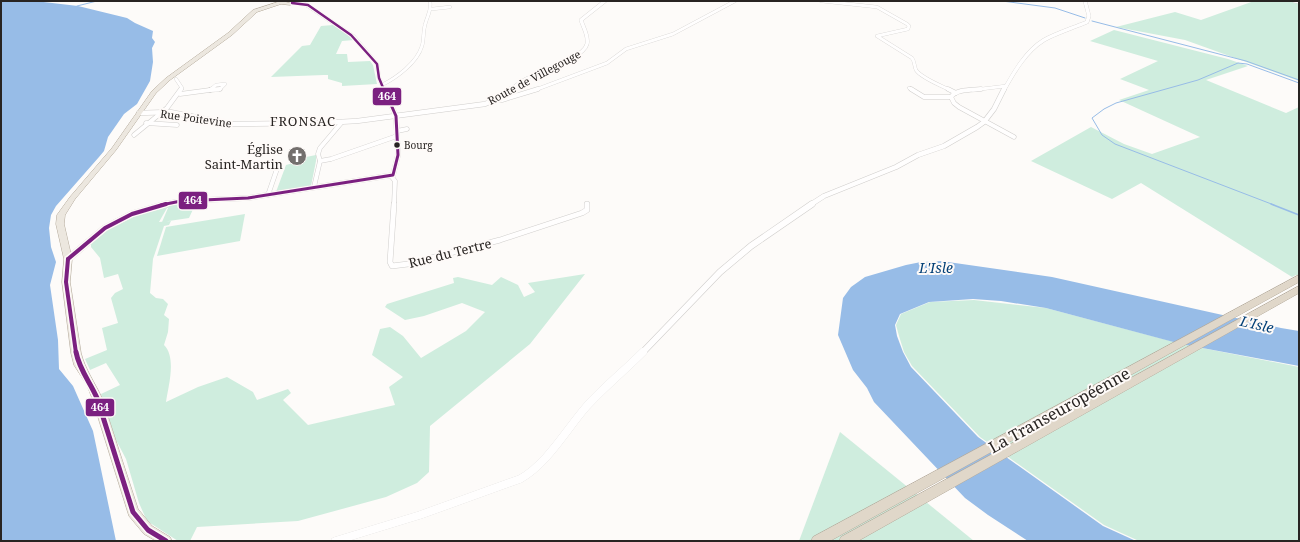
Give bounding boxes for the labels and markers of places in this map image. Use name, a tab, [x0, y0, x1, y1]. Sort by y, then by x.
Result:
place label: Bourg	[404, 138, 433, 152]
place label: Église Saint-Martin	[205, 140, 284, 173]
marker: Bourg	[392, 140, 402, 150]
church icon: Église Saint-Martin	[286, 145, 308, 167]

